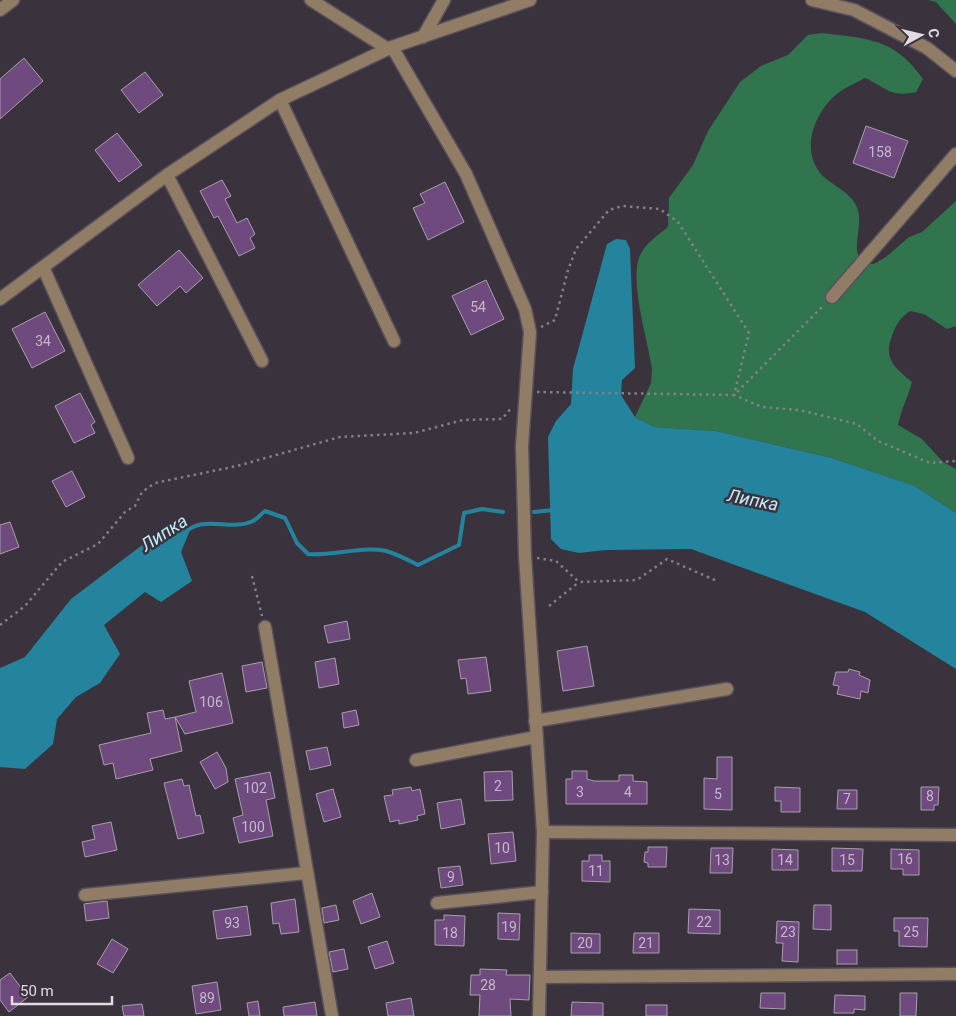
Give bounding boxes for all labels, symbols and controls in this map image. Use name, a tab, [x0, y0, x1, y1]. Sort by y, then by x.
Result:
north arrow	[896, 10, 946, 60]
text: С	[925, 28, 942, 39]
house number: 158	[868, 144, 892, 160]
house number: 54	[470, 299, 486, 315]
house number: 34	[35, 333, 51, 349]
water label: Липка	[725, 484, 780, 515]
water label: Липка	[136, 510, 191, 556]
house number: 106	[199, 694, 223, 710]
house number: 2	[494, 778, 502, 794]
house number: 102	[243, 780, 267, 796]
house number: 3	[576, 784, 584, 800]
house number: 4	[624, 784, 632, 800]
house number: 5	[714, 786, 722, 802]
house number: 8	[926, 788, 934, 804]
house number: 7	[843, 791, 851, 807]
house number: 100	[241, 819, 265, 835]
house number: 10	[494, 840, 510, 856]
house number: 16	[897, 851, 913, 867]
house number: 13	[714, 852, 730, 868]
house number: 14	[777, 852, 793, 868]
house number: 15	[839, 852, 855, 868]
house number: 11	[588, 863, 604, 879]
house number: 9	[447, 869, 455, 885]
house number: 22	[696, 914, 712, 930]
house number: 93	[224, 915, 240, 931]
house number: 19	[501, 919, 517, 935]
house number: 23	[780, 924, 796, 940]
house number: 25	[903, 924, 919, 940]
house number: 18	[442, 925, 458, 941]
house number: 20	[577, 935, 593, 951]
house number: 21	[638, 935, 654, 951]
scale bar	[12, 974, 112, 1006]
house number: 28	[480, 977, 496, 993]
text: 50 m	[20, 982, 54, 1000]
house number: 89	[199, 990, 215, 1006]

